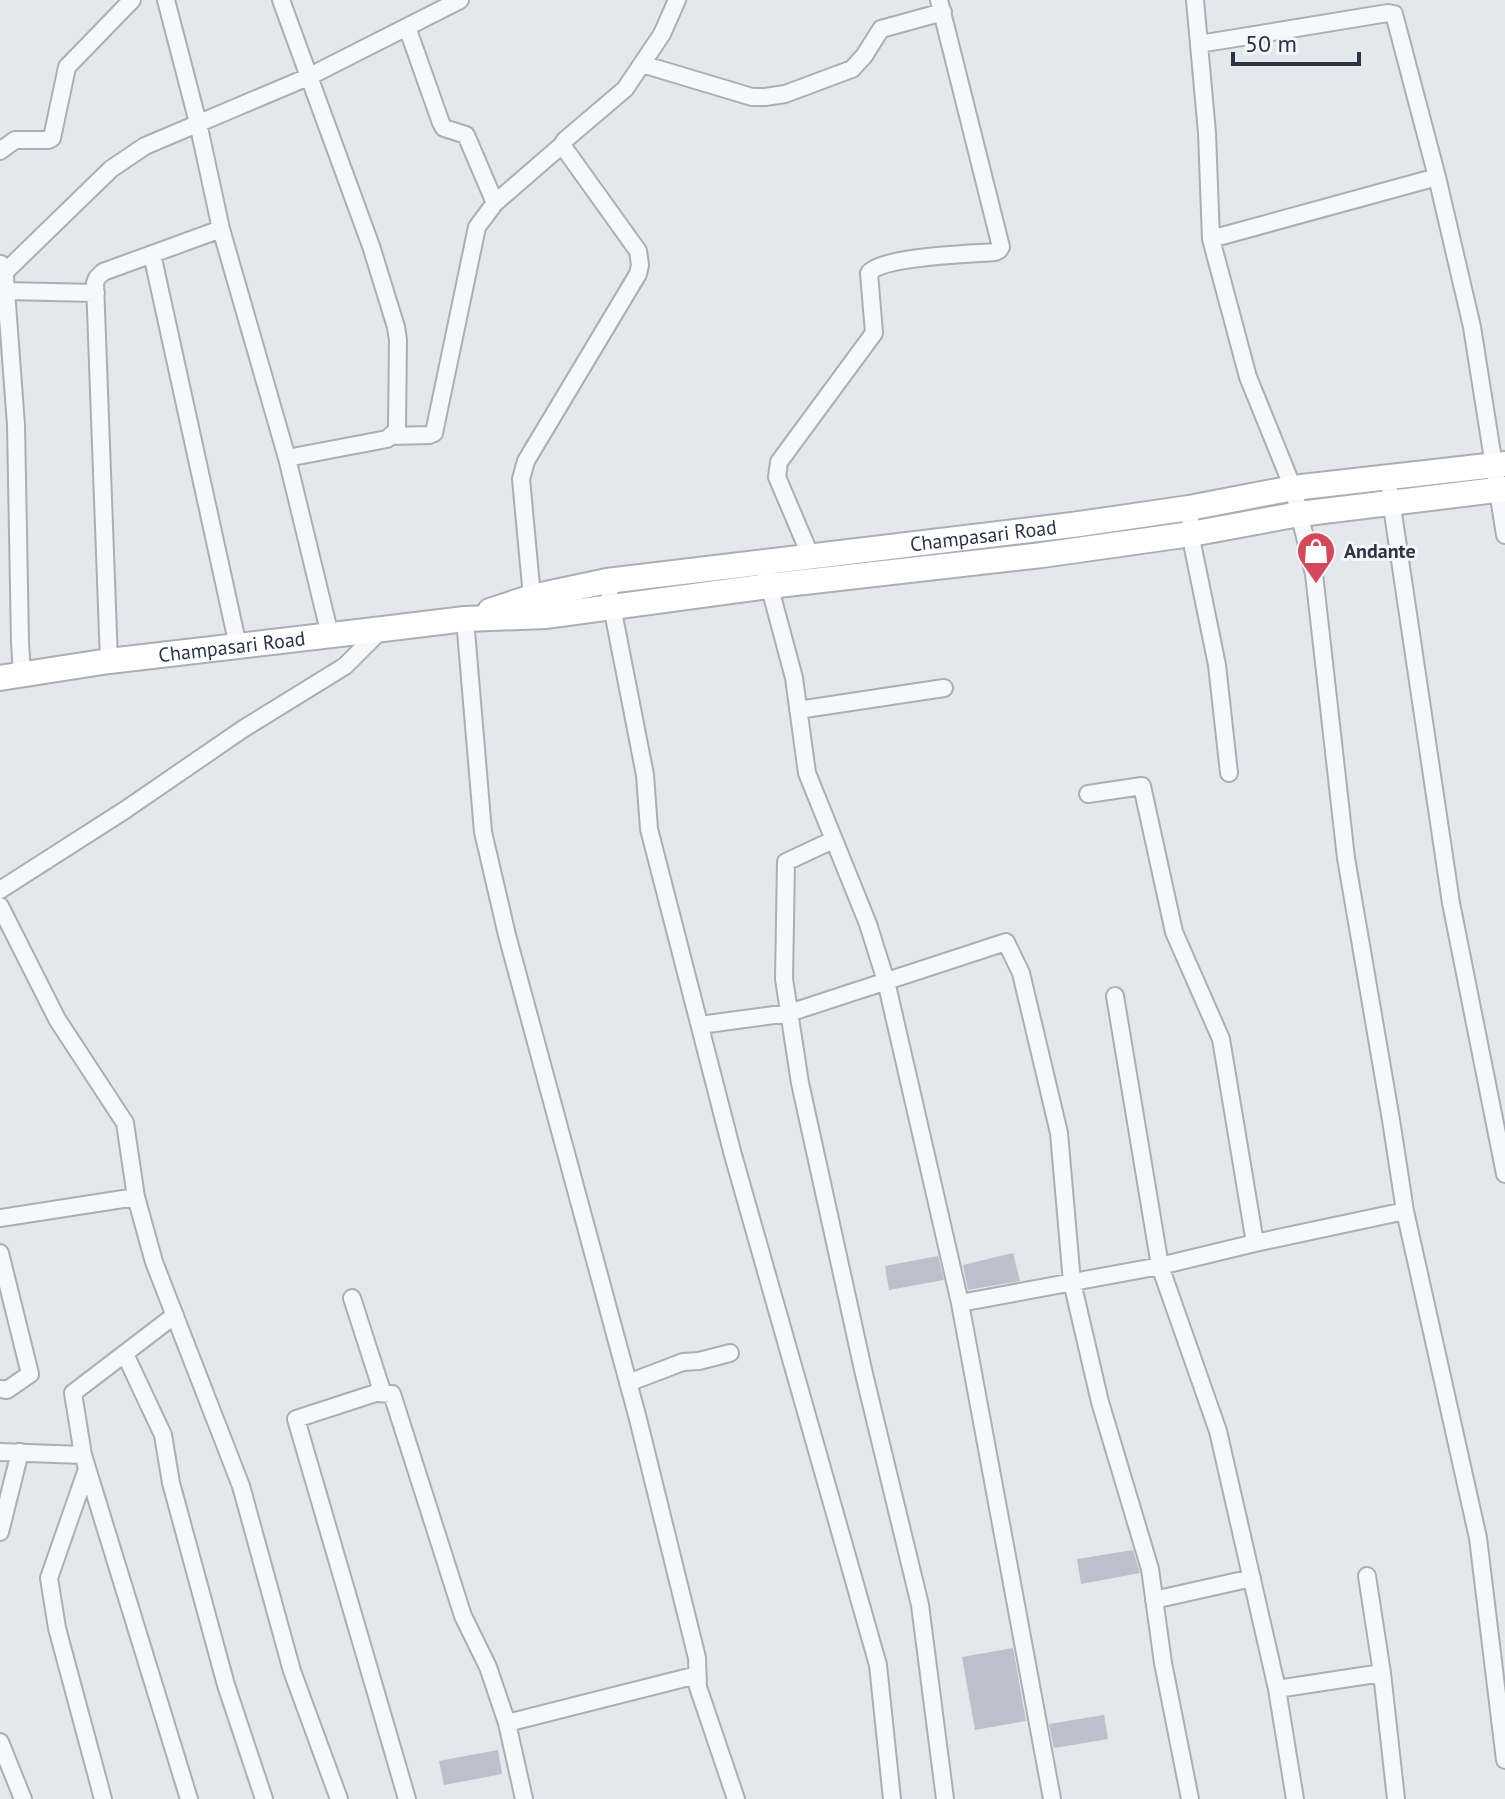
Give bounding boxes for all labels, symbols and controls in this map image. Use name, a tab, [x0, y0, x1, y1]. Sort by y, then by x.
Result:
scale bar	[1233, 16, 1359, 66]
text: 50 m	[1245, 28, 1297, 59]
street label: Champasari Road	[909, 514, 1058, 557]
shop icon: Andante	[1295, 530, 1337, 585]
place label: Andante	[1344, 538, 1416, 564]
street label: Champasari Road	[157, 625, 307, 668]

